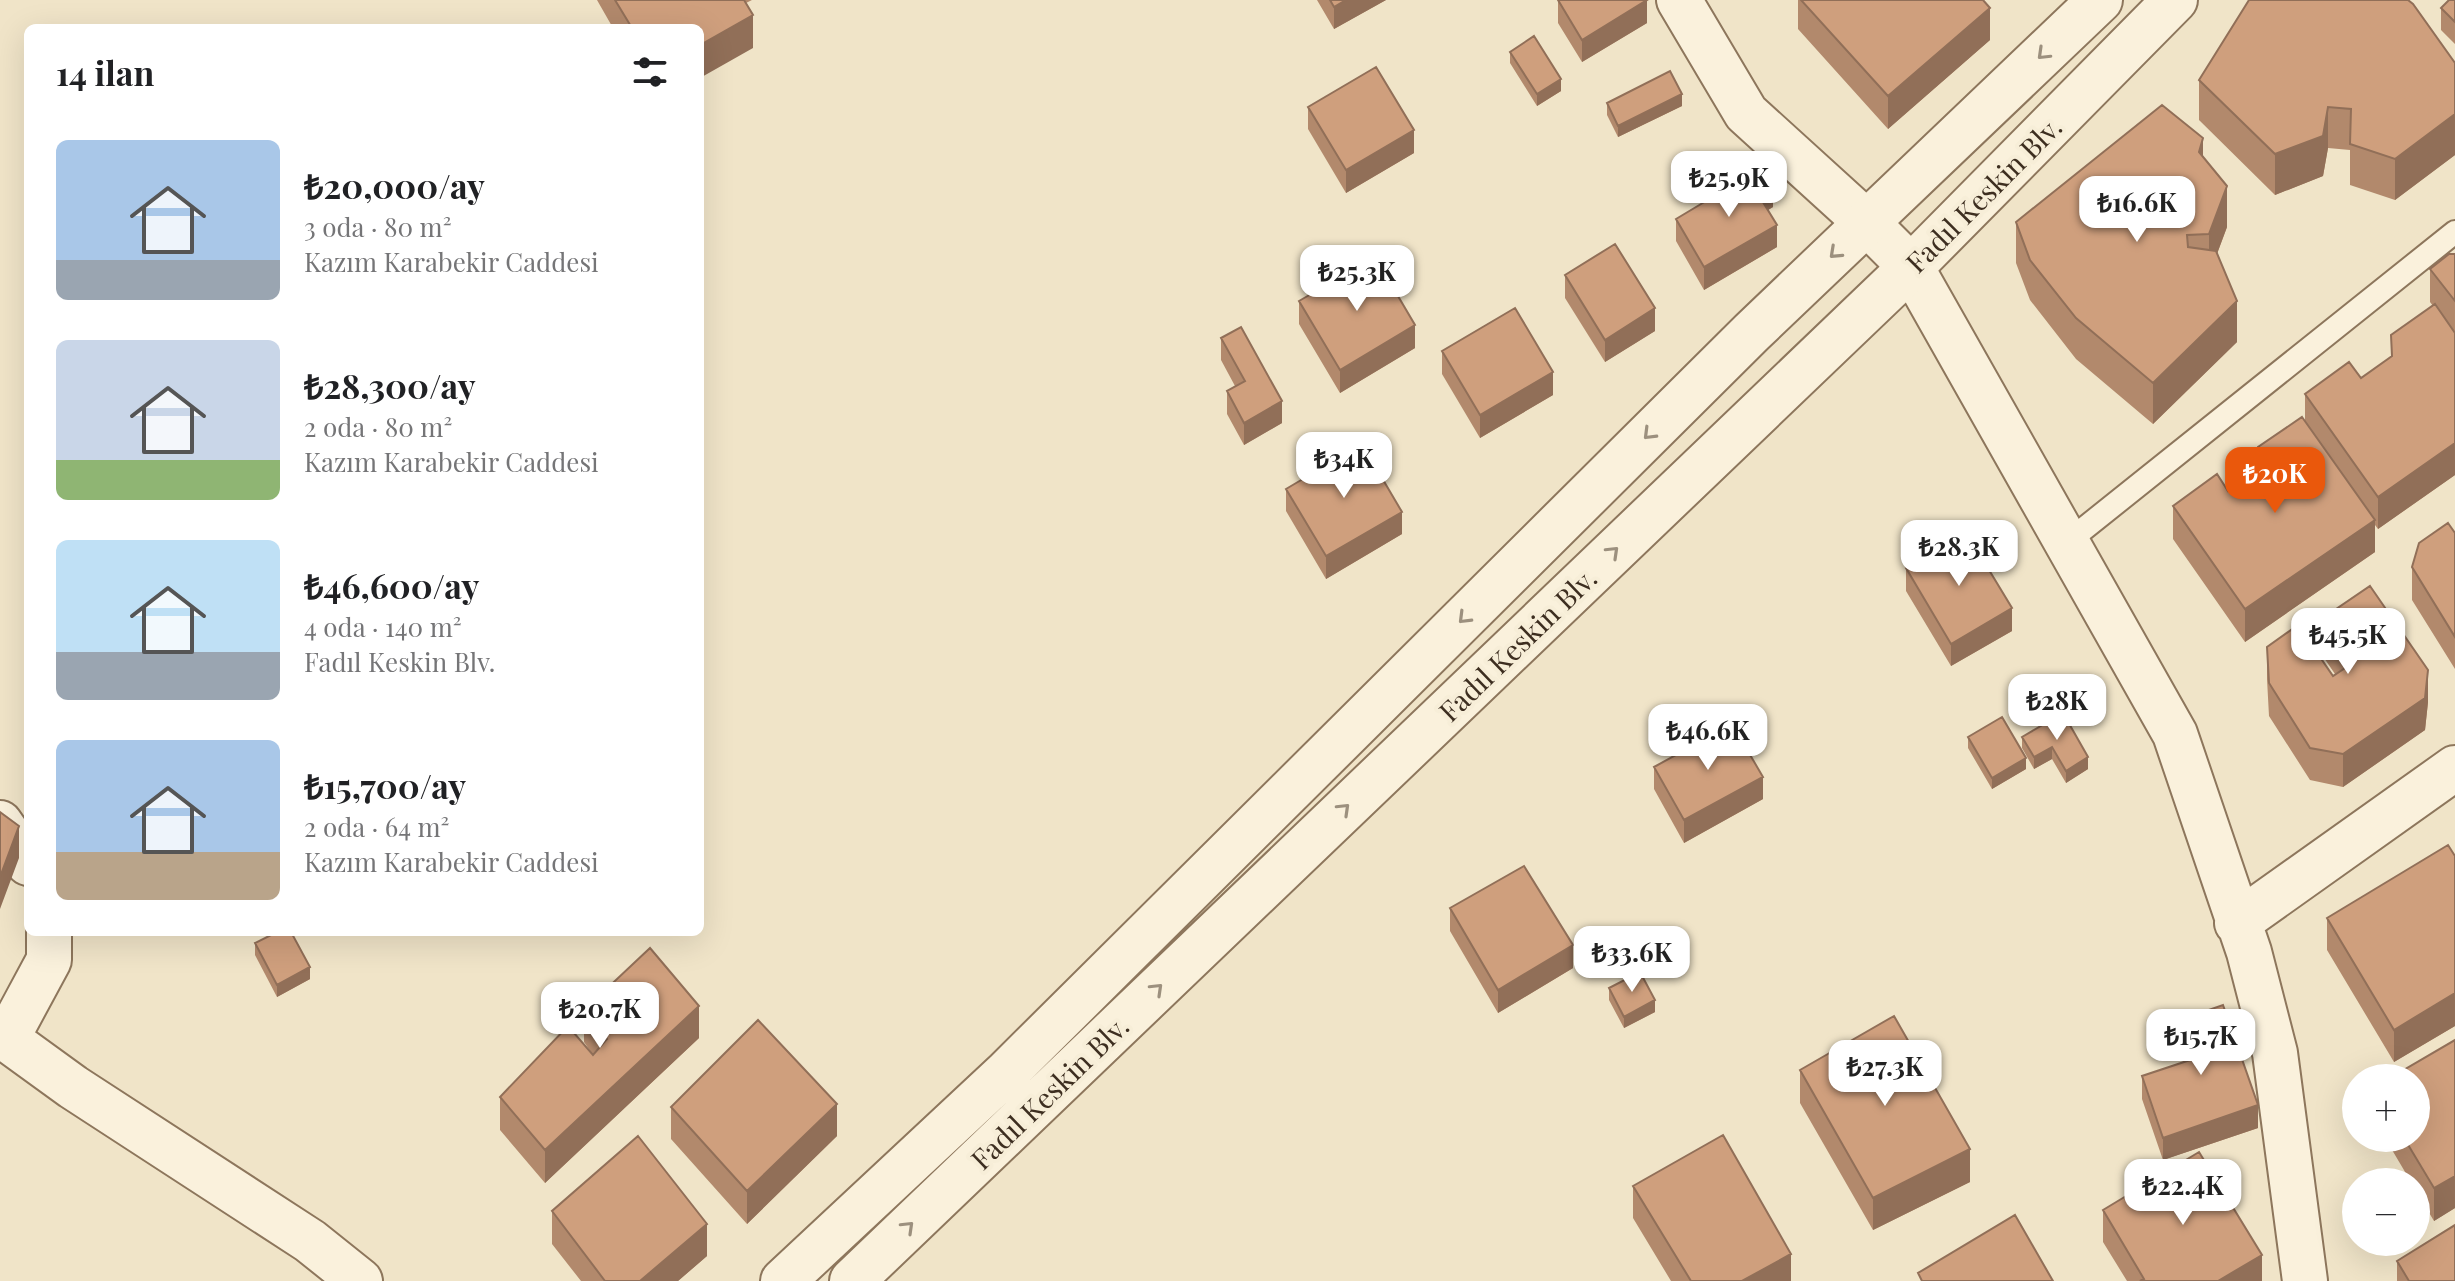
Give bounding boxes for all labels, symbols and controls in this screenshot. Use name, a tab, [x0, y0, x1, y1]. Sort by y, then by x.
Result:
one-way arrow	[2038, 45, 2053, 59]
text: 14 ilan	[56, 49, 154, 95]
icon: filters	[628, 50, 672, 94]
street label: Fadıl Keskin Blv.	[1897, 108, 2069, 280]
pin: ₺25.9K	[1664, 151, 1794, 219]
text: ₺25.9K	[1689, 159, 1769, 194]
text: ₺20,000/ay	[304, 162, 485, 208]
icon: home	[120, 172, 216, 268]
pin: ₺16.6K	[2072, 176, 2202, 244]
text: ₺16.6K	[2097, 184, 2177, 219]
text: 3 oda · 80 m²	[304, 209, 451, 244]
text: Kazım Karabekir Caddesi	[304, 244, 599, 279]
one-way arrow	[1830, 244, 1845, 258]
pin: ₺25.3K	[1292, 245, 1422, 313]
text: ₺25.3K	[1318, 253, 1396, 288]
text: ₺28,300/ay	[304, 362, 476, 408]
icon: home	[120, 372, 216, 468]
text: 2 oda · 80 m²	[304, 409, 452, 444]
one-way arrow	[1644, 425, 1658, 440]
pin: ₺34K	[1297, 432, 1391, 500]
text: ₺34K	[1314, 440, 1374, 475]
text: Kazım Karabekir Caddesi	[304, 444, 599, 479]
pin: ₺20K	[2228, 447, 2322, 515]
text: ₺20K	[2243, 455, 2307, 490]
pin: ₺28.3K	[1894, 520, 2024, 588]
text: ₺28.3K	[1919, 528, 1999, 563]
one-way arrow	[1604, 547, 1618, 561]
street label: Fadıl Keskin Blv.	[1430, 559, 1604, 729]
text: ₺46,600/ay	[304, 562, 479, 608]
icon: home	[120, 572, 216, 668]
one-way arrow	[1459, 608, 1474, 623]
pin: ₺45.5K	[2283, 608, 2413, 676]
text: 4 oda · 140 m²	[304, 609, 462, 644]
text: ₺45.5K	[2309, 616, 2387, 651]
text: Fadıl Keskin Blv.	[304, 644, 495, 679]
pin: ₺28K	[2010, 674, 2104, 742]
text: ₺28K	[2026, 682, 2088, 717]
pin: ₺46.6K	[1643, 704, 1773, 772]
text: ₺46.6K	[1666, 712, 1750, 747]
text: ₺15,700/ay	[304, 762, 466, 808]
icon: home	[120, 772, 216, 868]
one-way arrow	[1335, 805, 1350, 819]
text: 2 oda · 64 m²	[304, 809, 449, 844]
text: Kazım Karabekir Caddesi	[304, 844, 599, 879]
pin: ₺33.6K	[1567, 926, 1697, 994]
text: ₺33.6K	[1592, 934, 1672, 969]
pin: ₺20.7K	[535, 982, 665, 1050]
one-way arrow	[1148, 984, 1162, 998]
text: ₺20.7K	[559, 990, 641, 1025]
street label: Fadıl Keskin Blv.	[962, 1007, 1136, 1177]
pin: ₺15.7K	[2136, 1009, 2266, 1077]
text: ₺15.7K	[2164, 1017, 2238, 1052]
pin: ₺27.3K	[1820, 1040, 1950, 1108]
text: ₺27.3K	[1847, 1048, 1923, 1083]
map controls	[2342, 1064, 2430, 1256]
button: +	[2342, 1064, 2430, 1152]
pin: ₺22.4K	[2118, 1159, 2248, 1227]
text: ₺22.4K	[2142, 1167, 2224, 1202]
button: −	[2342, 1168, 2430, 1256]
one-way arrow	[899, 1222, 913, 1236]

